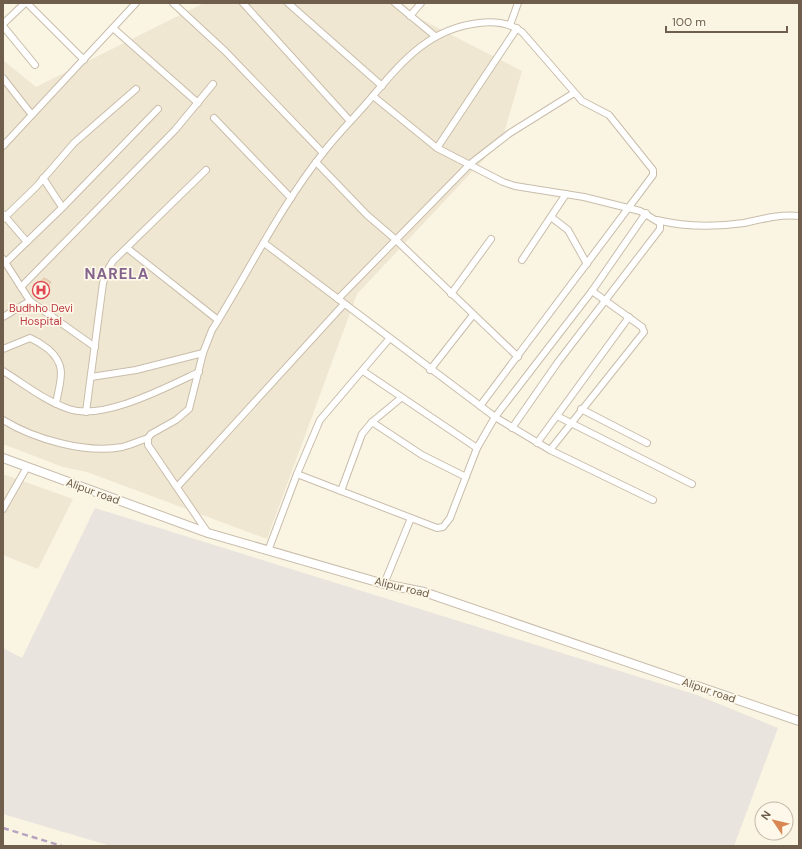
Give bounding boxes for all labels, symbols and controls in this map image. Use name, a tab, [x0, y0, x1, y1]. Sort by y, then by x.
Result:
scale bar	[666, 8, 787, 34]
text: 100 m	[672, 14, 706, 30]
district label: NARELA	[85, 264, 149, 284]
hospital icon: Budhho Devi Hospital	[31, 280, 51, 300]
place label: Budhho Devi Hospital	[9, 301, 73, 328]
street label: Alipur road	[64, 475, 122, 507]
street label: Alipur road	[373, 573, 431, 601]
street label: Alipur road	[680, 674, 738, 706]
north arrow	[754, 801, 794, 841]
text: N	[758, 808, 774, 823]

